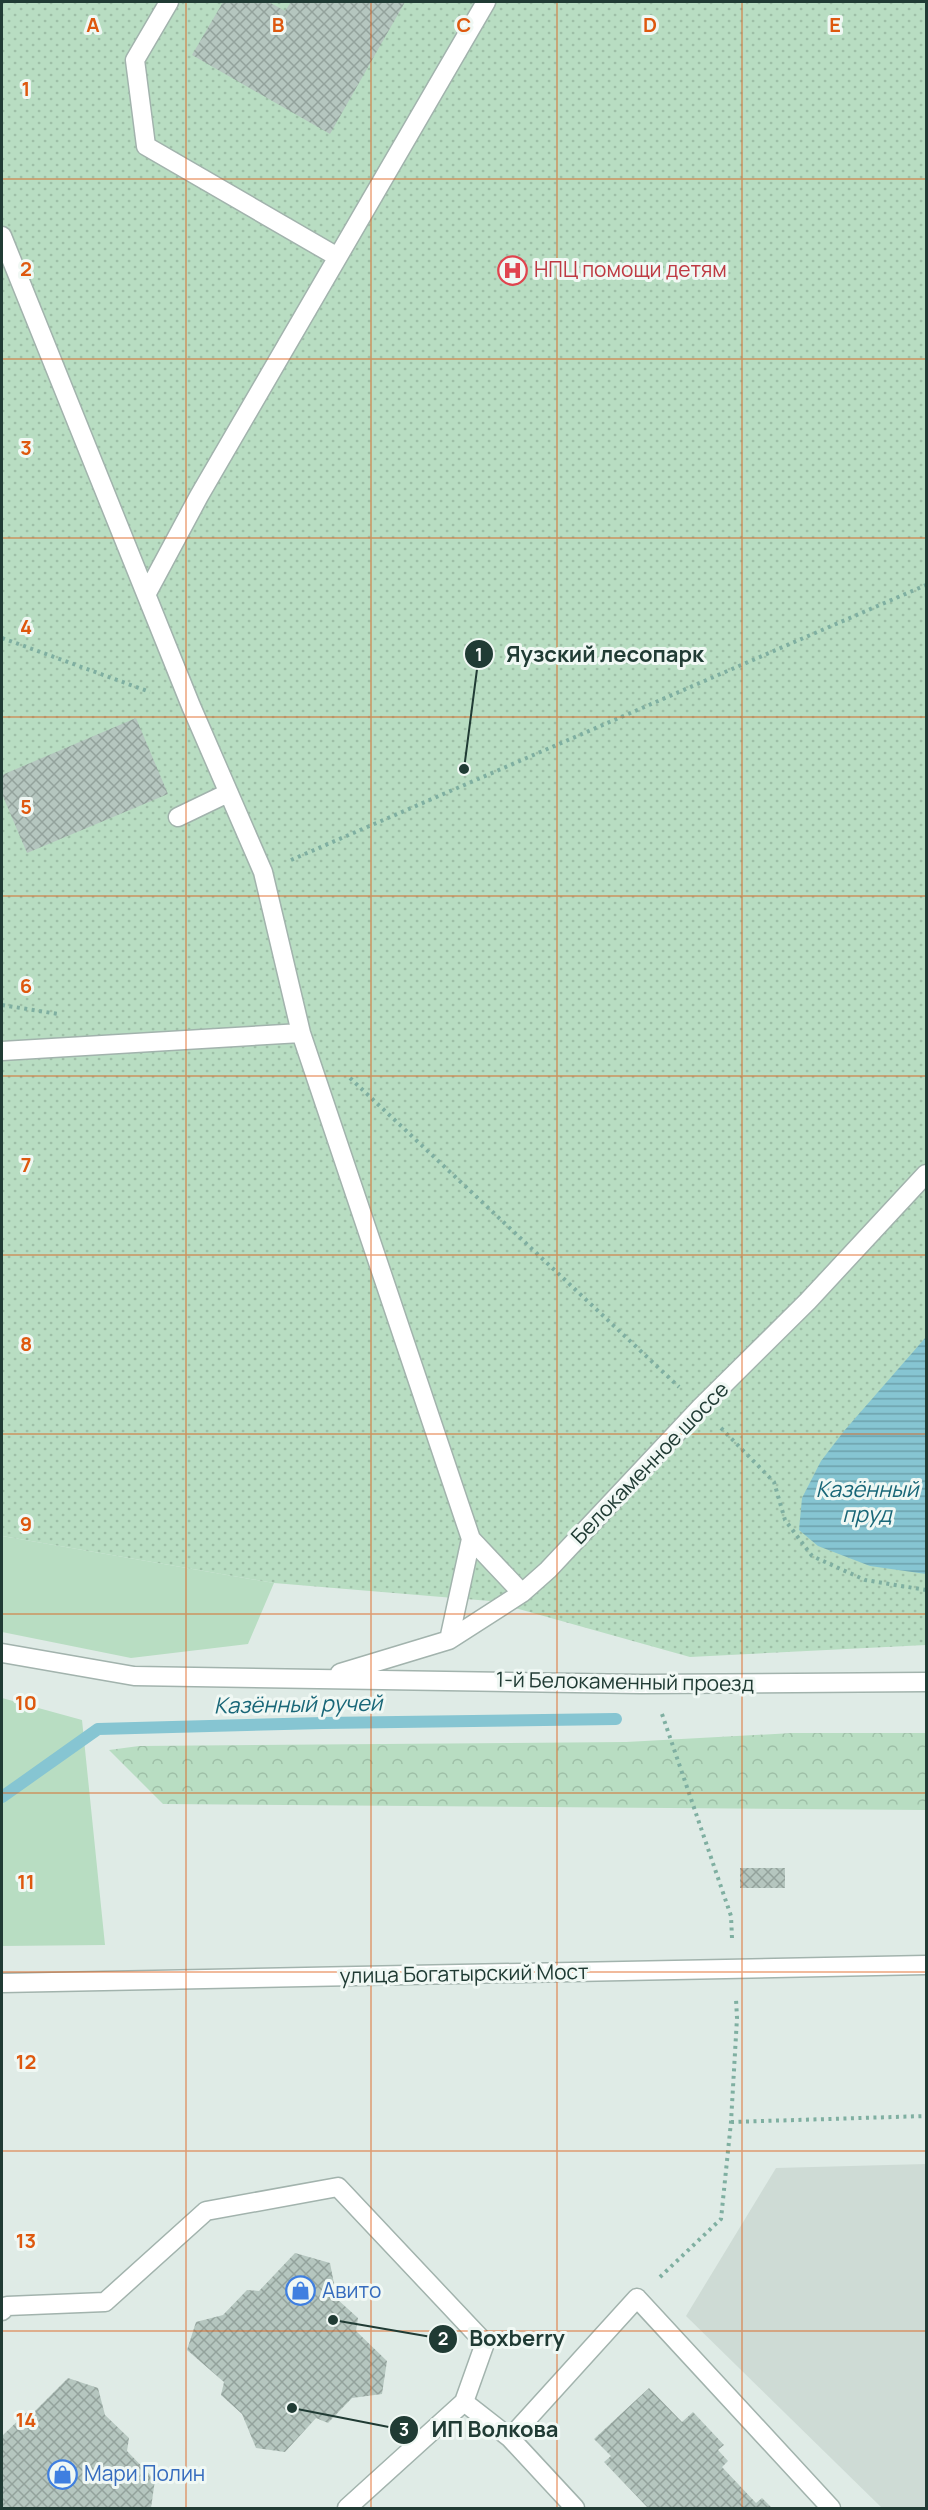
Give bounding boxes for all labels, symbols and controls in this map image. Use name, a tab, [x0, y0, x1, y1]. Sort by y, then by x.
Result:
text: A	[86, 11, 100, 38]
text: B	[272, 11, 285, 38]
text: C	[457, 11, 471, 38]
text: D	[643, 11, 657, 38]
text: E	[829, 11, 841, 38]
text: 1	[22, 75, 30, 102]
hospital icon: НПЦ помощи детям	[497, 254, 529, 286]
text: 2	[20, 255, 32, 282]
place label: НПЦ помощи детям	[534, 255, 727, 283]
text: 3	[20, 434, 32, 461]
text: 4	[20, 613, 32, 640]
callout: Яузский лесопарк	[464, 634, 716, 674]
text: Яузский лесопарк	[506, 639, 705, 669]
text: 1	[475, 642, 483, 666]
text: 5	[20, 793, 32, 820]
text: 6	[20, 972, 32, 999]
text: 7	[21, 1151, 31, 1178]
text: 8	[20, 1330, 32, 1357]
street label: Белокаменное шоссе	[564, 1375, 734, 1550]
water label: Казённый пруд	[816, 1474, 920, 1529]
text: 9	[20, 1510, 32, 1537]
street label: 1-й Белокаменный проезд	[496, 1665, 754, 1697]
water label: Казённый ручей	[214, 1688, 384, 1720]
text: 10	[15, 1689, 37, 1716]
text: 11	[17, 1868, 35, 1895]
street label: улица Богатырский Мост	[339, 1957, 589, 1989]
text: 12	[16, 2048, 36, 2075]
text: 13	[16, 2227, 36, 2254]
shop icon: Авито	[285, 2275, 317, 2307]
place label: Авито	[322, 2276, 381, 2304]
callout: Boxberry	[428, 2319, 577, 2359]
text: Boxberry	[469, 2323, 565, 2353]
text: 2	[438, 2326, 448, 2350]
text: 14	[16, 2406, 36, 2433]
callout: ИП Волкова	[389, 2410, 570, 2450]
text: ИП Волкова	[431, 2414, 559, 2444]
text: 3	[399, 2417, 409, 2441]
shop icon: Мари Полин	[47, 2458, 79, 2490]
place label: Мари Полин	[84, 2459, 205, 2487]

